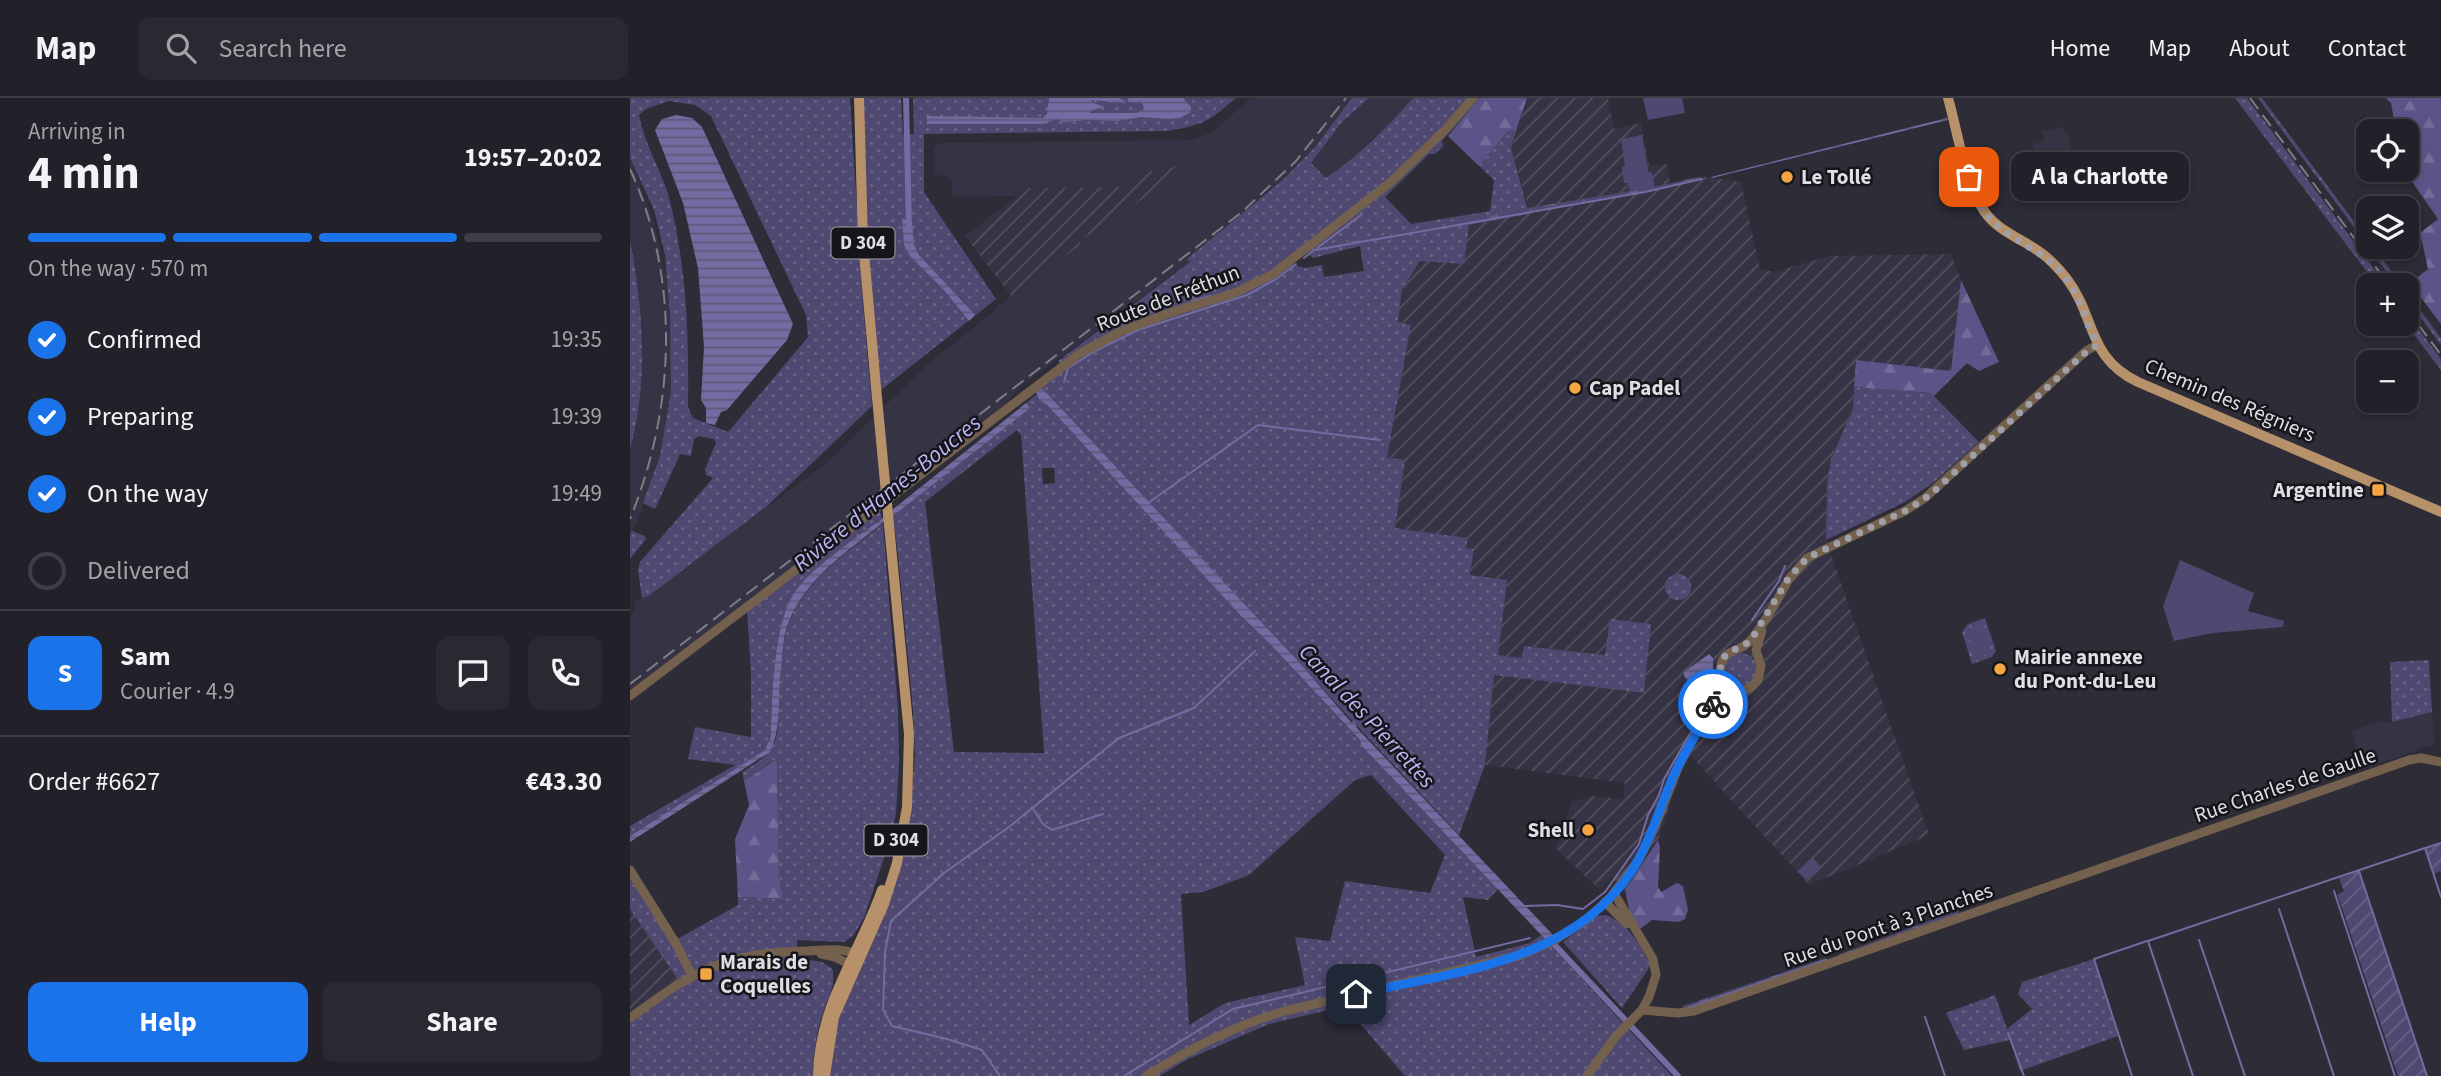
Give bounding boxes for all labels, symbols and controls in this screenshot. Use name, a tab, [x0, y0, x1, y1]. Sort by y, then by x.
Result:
search box	[138, 17, 628, 80]
text: Map	[35, 25, 96, 72]
icon: search	[162, 29, 200, 67]
text: Search here	[218, 30, 347, 67]
text: Home	[2050, 31, 2110, 66]
text: Map	[2148, 31, 2191, 66]
text: About	[2229, 31, 2290, 66]
text: Contact	[2328, 31, 2406, 66]
text: Arriving in	[28, 115, 126, 148]
map controls	[2356, 119, 2419, 413]
button: locate	[2356, 119, 2419, 182]
text: 19:57–20:02	[464, 139, 602, 176]
text: 4 min	[28, 141, 140, 206]
pin	[1939, 147, 1999, 207]
callout: A la Charlotte	[2011, 153, 2190, 202]
icon: bag	[1950, 158, 1988, 196]
text: A la Charlotte	[2032, 160, 2168, 193]
place label: Le Tollé	[1801, 162, 1871, 192]
marker: Le Tollé	[1779, 169, 1795, 185]
button: layers	[2356, 196, 2419, 259]
road number: D 304	[832, 228, 894, 258]
text: On the way · 570 m	[28, 252, 208, 285]
street label: Route de Fréthun	[1092, 257, 1244, 339]
button: +	[2356, 273, 2419, 336]
icon: check	[28, 321, 66, 359]
text: Confirmed	[87, 321, 202, 358]
text: 19:35	[551, 323, 602, 356]
street label: Chemin des Régniers	[2140, 350, 2320, 450]
button: −	[2356, 350, 2419, 413]
place label: Cap Padel	[1589, 373, 1680, 403]
marker: Cap Padel	[1567, 380, 1583, 396]
icon: check	[28, 398, 66, 436]
text: Preparing	[87, 398, 193, 435]
text: 19:39	[551, 400, 602, 433]
water label: Rivière d'Hames-Boucres	[786, 407, 988, 579]
icon: check	[28, 475, 66, 513]
text: On the way	[87, 475, 208, 512]
place label: Argentine	[2272, 475, 2364, 505]
text: 19:49	[551, 477, 602, 510]
marker: Argentine	[2370, 482, 2386, 498]
text: Delivered	[87, 552, 190, 589]
button: chat	[436, 636, 510, 710]
button: phone	[528, 636, 602, 710]
water label: Canal des Pierrettes	[1291, 636, 1443, 796]
text: Sam	[120, 638, 170, 675]
place label: Mairie annexe du Pont-du-Leu	[2014, 642, 2156, 696]
text: S	[58, 655, 72, 692]
marker: Mairie annexe du Pont-du-Leu	[1992, 661, 2008, 677]
courier	[1678, 669, 1748, 739]
text: Courier · 4.9	[120, 675, 235, 708]
icon: bike	[1694, 685, 1732, 723]
street label: Rue Charles de Gaulle	[2190, 740, 2380, 830]
text: Order #6627	[28, 763, 160, 800]
text: €43.30	[526, 763, 602, 800]
place label: Shell	[1527, 815, 1574, 845]
marker: Shell	[1580, 822, 1596, 838]
road number: D 304	[864, 824, 928, 856]
street label: Rue du Pont à 3 Planches	[1779, 875, 1997, 975]
place label: Marais de Coquelles	[720, 947, 811, 1001]
pin	[1326, 964, 1386, 1024]
marker: Marais de Coquelles	[698, 966, 714, 982]
icon: home	[1337, 975, 1375, 1013]
button: Help	[28, 982, 308, 1062]
button: Share	[322, 982, 602, 1062]

